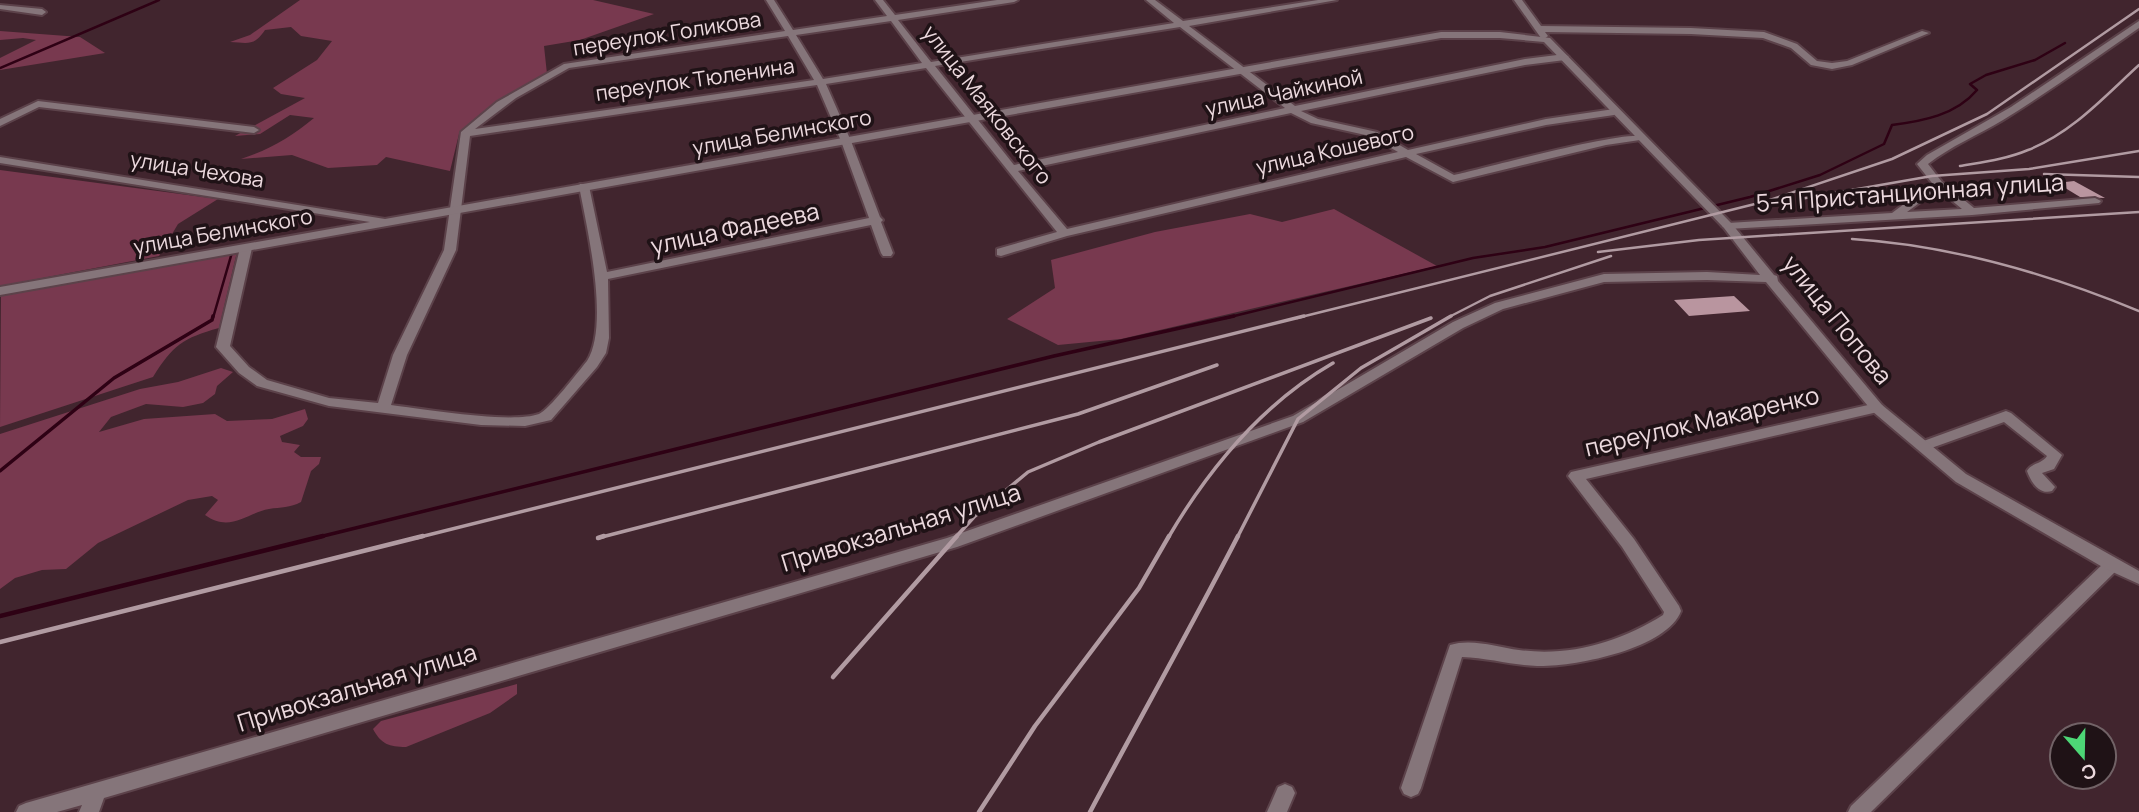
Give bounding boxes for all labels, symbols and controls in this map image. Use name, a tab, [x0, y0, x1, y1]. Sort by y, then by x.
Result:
street label: переулок Голикова	[571, 4, 763, 62]
street label: улица Маяковского	[917, 19, 1059, 190]
street label: переулок Тюленина	[594, 51, 796, 107]
street label: улица Чайкиной	[1203, 62, 1365, 122]
street label: улица Белинского	[690, 102, 873, 162]
street label: улица Кошевого	[1253, 117, 1417, 181]
street label: улица Чехова	[128, 145, 266, 193]
street label: 5-я Пристанционная улица	[1755, 164, 2065, 219]
street label: улица Фадеева	[647, 194, 822, 262]
street label: улица Белинского	[131, 201, 314, 261]
street label: улица Попова	[1776, 247, 1901, 391]
street label: переулок Макаренко	[1581, 378, 1822, 464]
street label: Привокзальная улица	[777, 474, 1024, 579]
street label: Привокзальная улица	[233, 634, 480, 739]
north arrow	[2048, 721, 2118, 791]
text: С	[2078, 757, 2100, 787]

